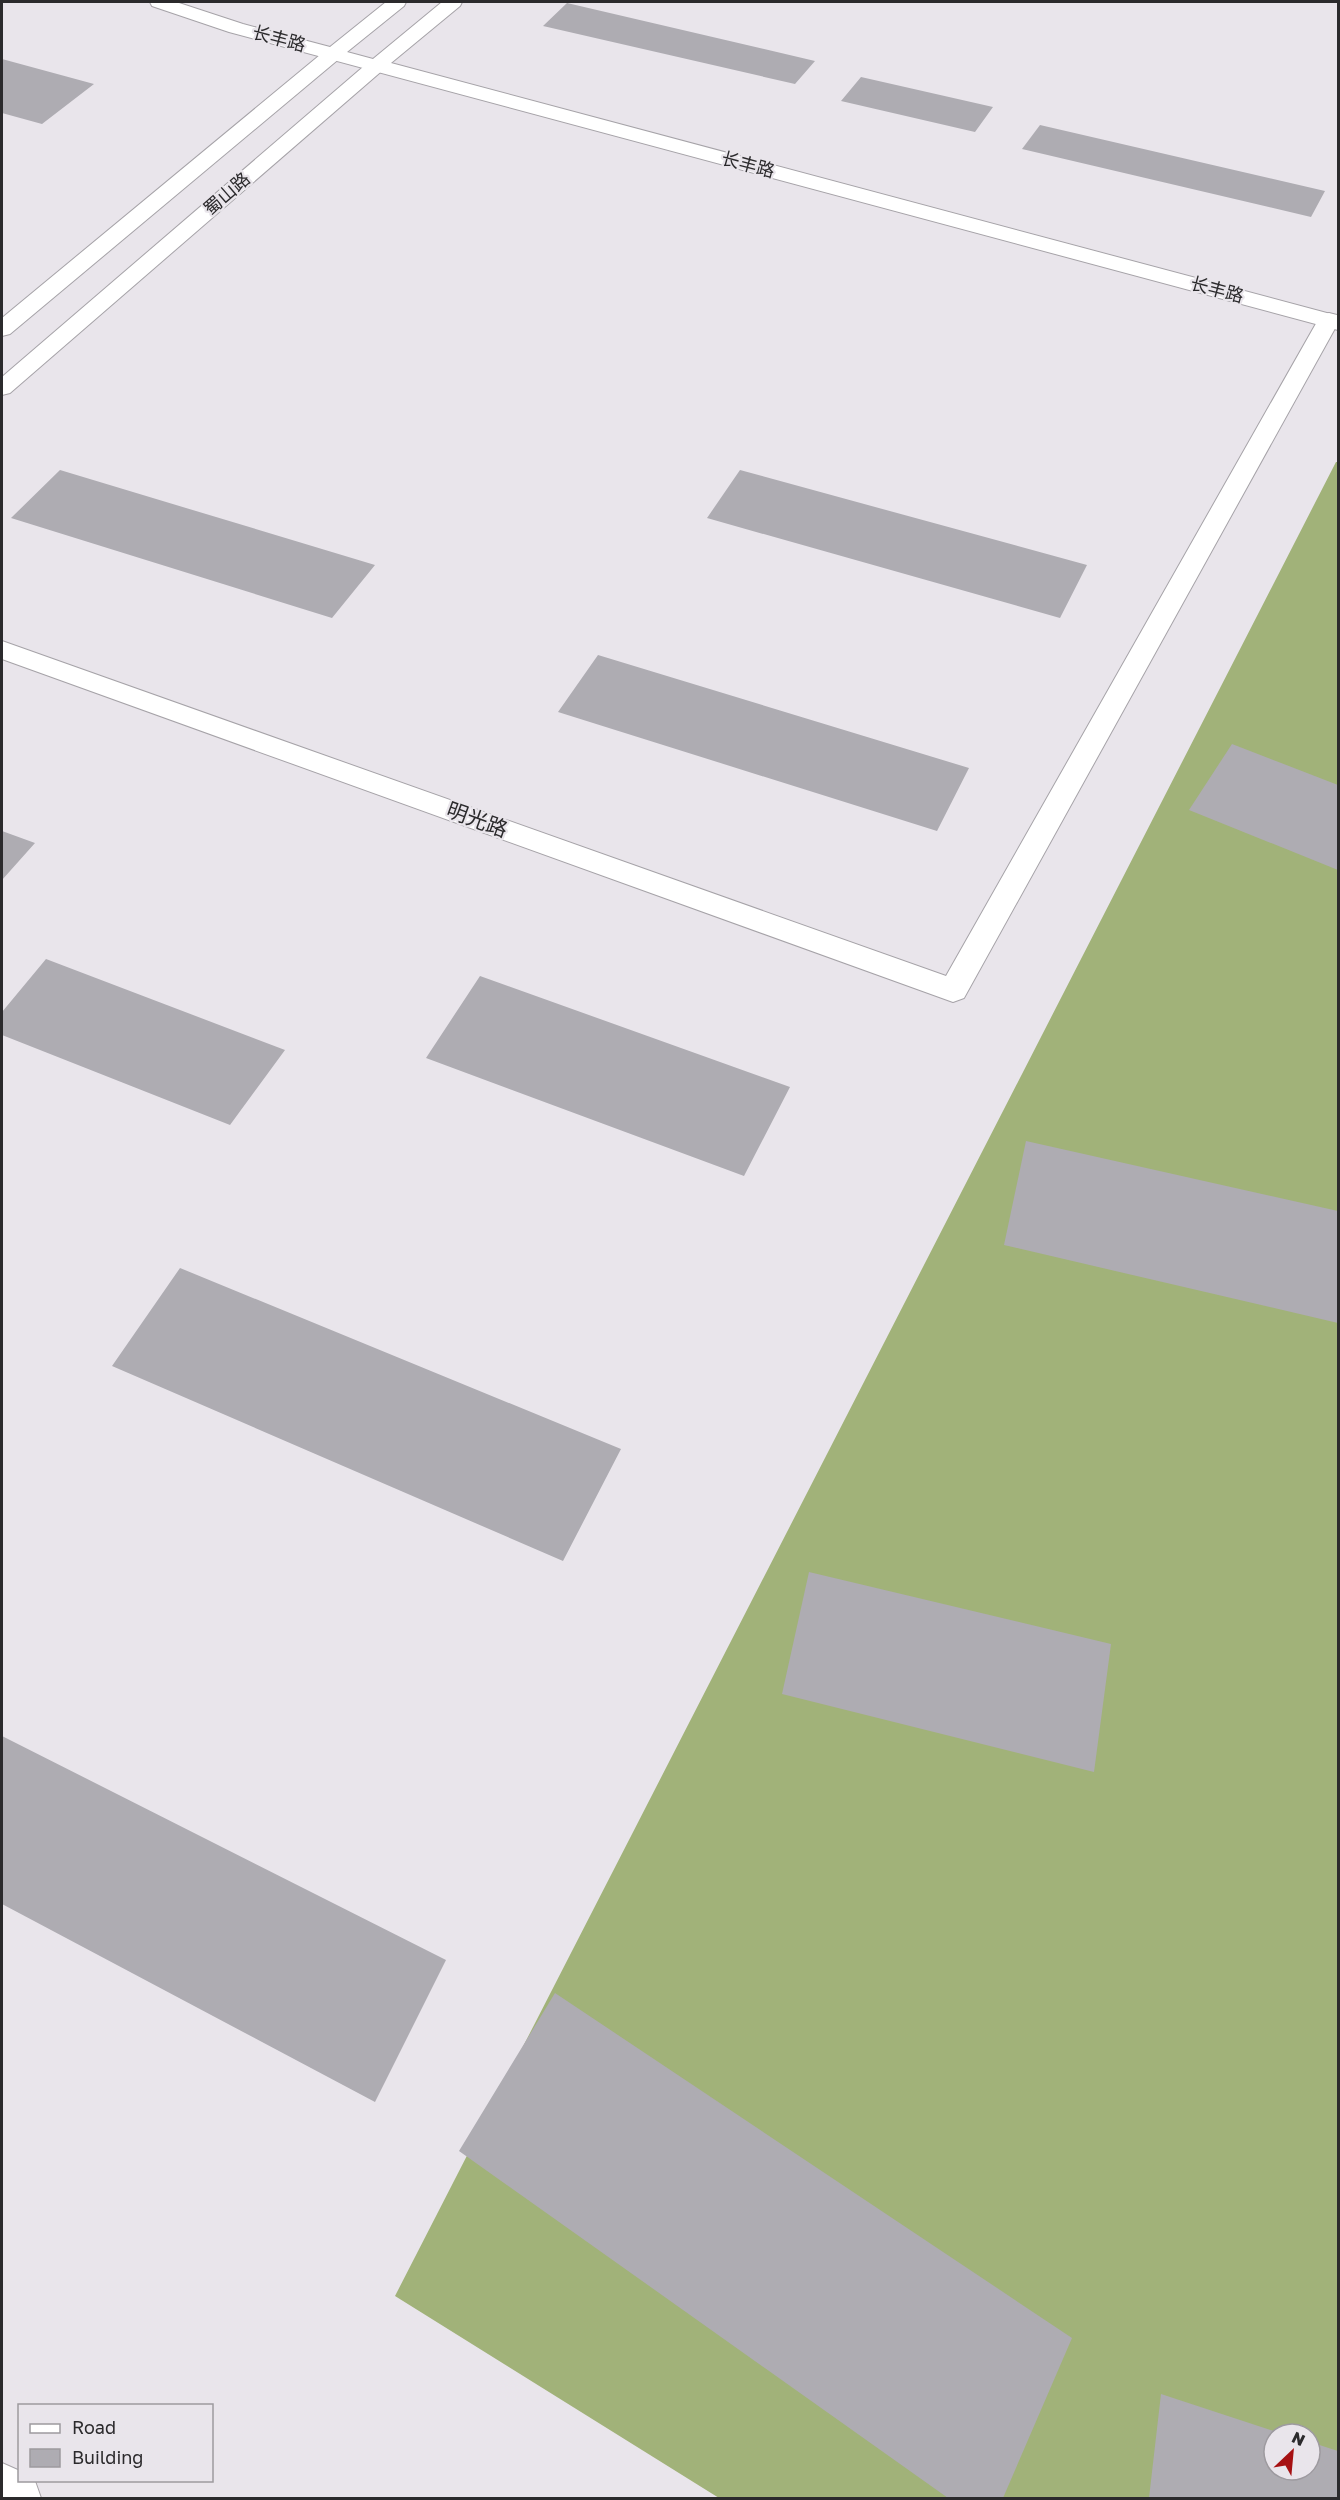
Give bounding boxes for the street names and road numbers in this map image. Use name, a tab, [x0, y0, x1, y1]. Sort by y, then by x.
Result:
street label: 长丰路	[250, 20, 308, 56]
street label: 长丰路	[719, 146, 777, 182]
street label: 蜀山路	[199, 167, 254, 219]
street label: 长丰路	[1188, 271, 1246, 307]
street label: 明光路	[443, 796, 511, 842]

